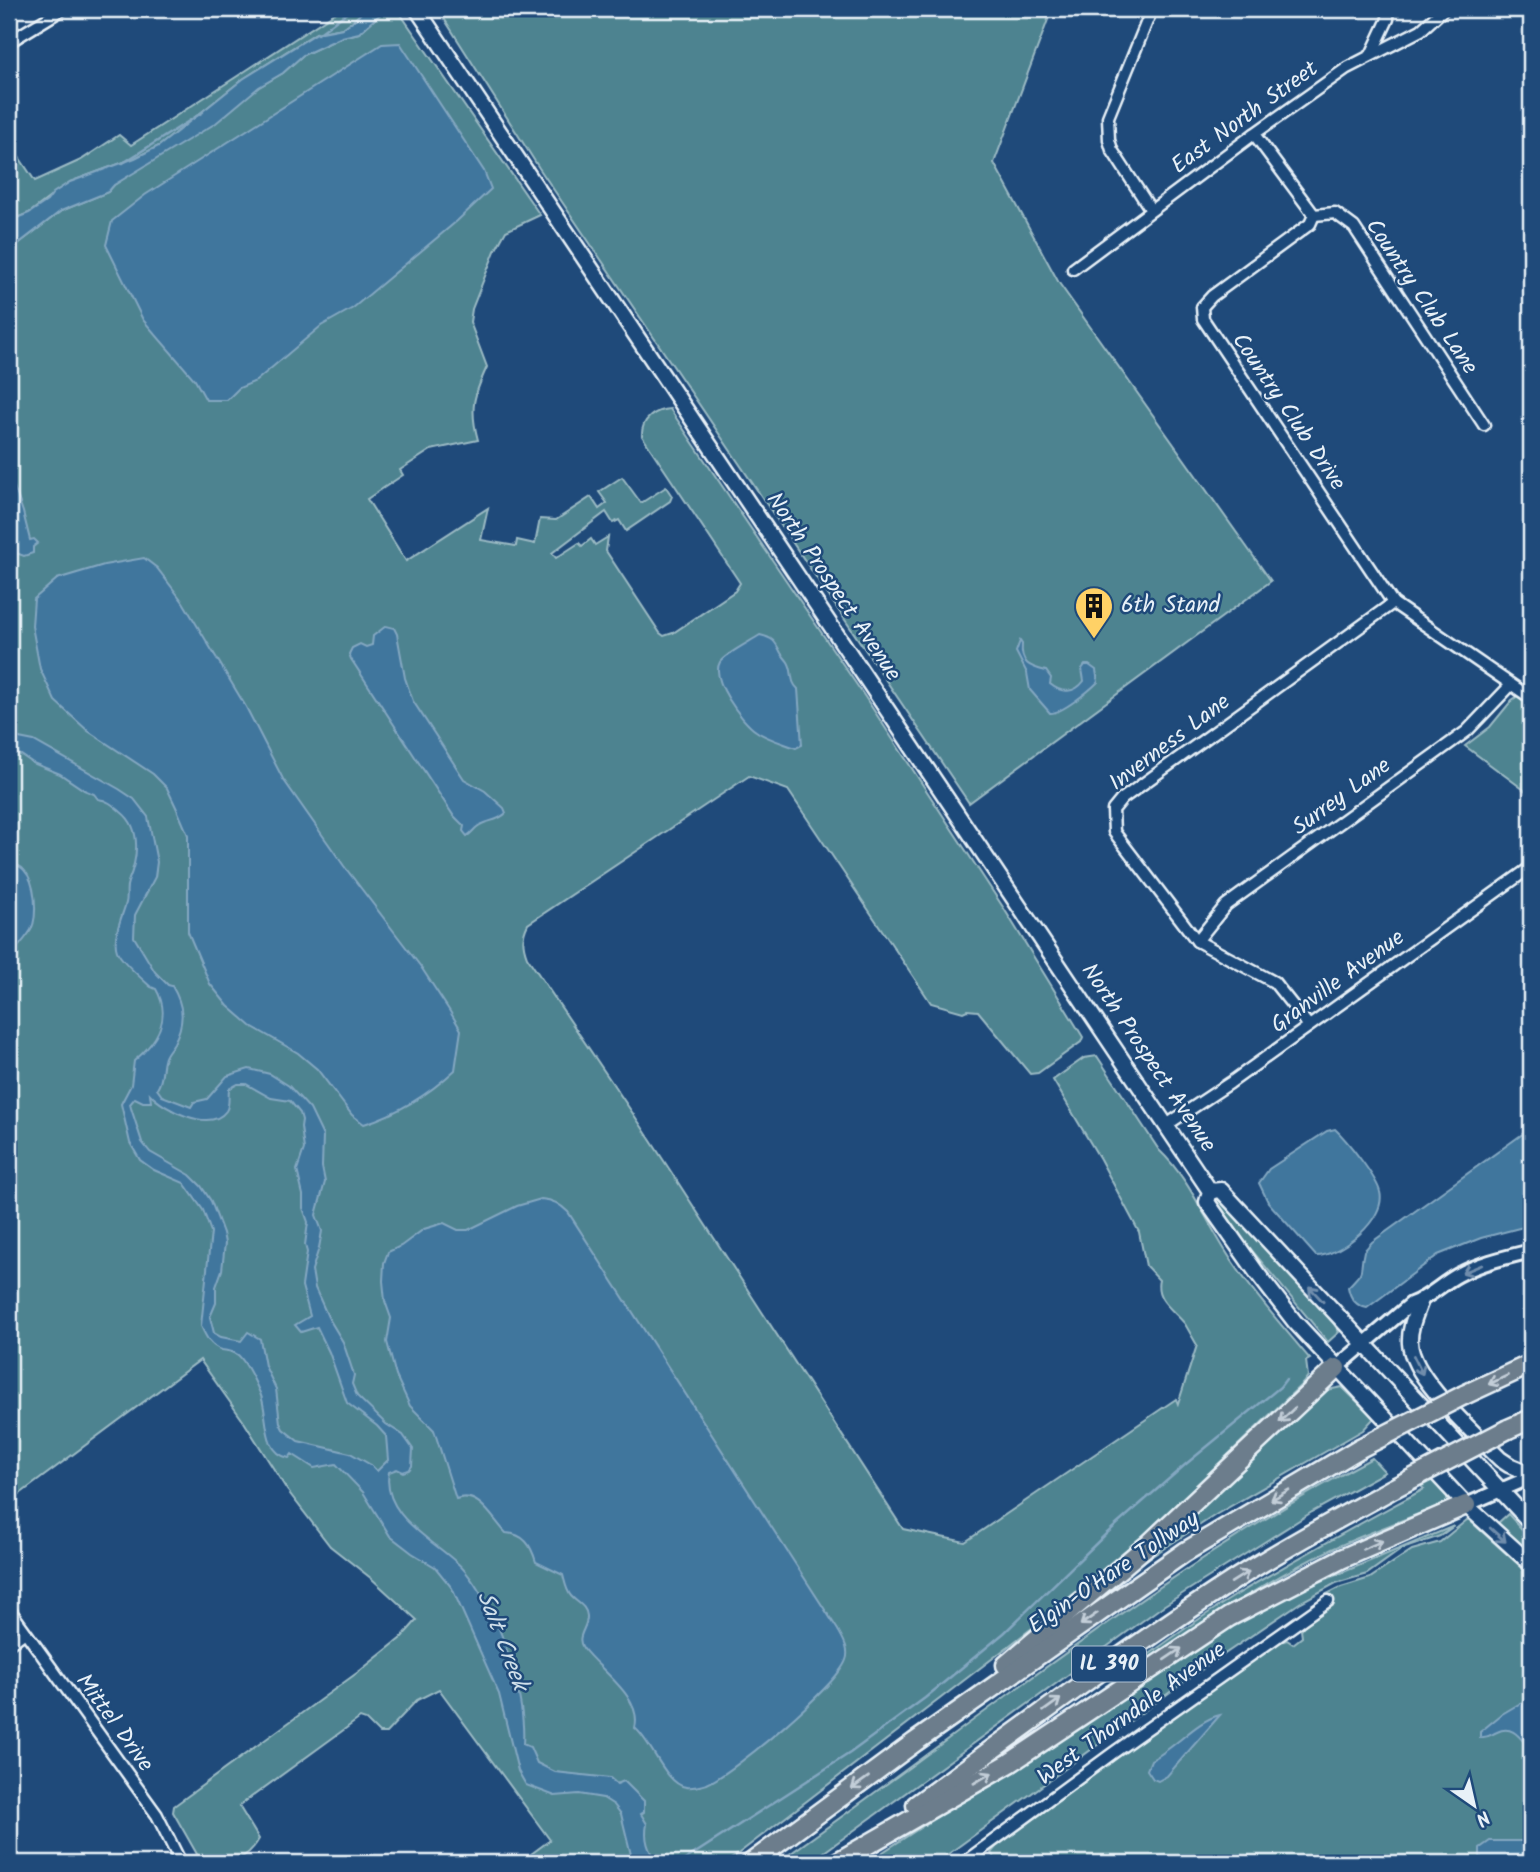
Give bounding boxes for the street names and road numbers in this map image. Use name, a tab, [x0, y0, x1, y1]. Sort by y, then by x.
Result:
street label: East North Street	[1164, 51, 1327, 184]
street label: Country Club Lane	[1355, 212, 1487, 382]
street label: Country Club Drive	[1222, 326, 1354, 498]
street label: North Prospect Avenue	[756, 485, 910, 689]
street label: Inverness Lane	[1101, 685, 1239, 801]
street label: Surrey Lane	[1285, 749, 1399, 845]
street label: Granville Avenue	[1263, 921, 1413, 1043]
street label: North Prospect Avenue	[1071, 956, 1225, 1160]
street label: Elgin-O'Hare Tollway	[1021, 1502, 1207, 1644]
street label: West Thorndale Avenue	[1030, 1633, 1234, 1795]
road number: IL 390	[1072, 1646, 1146, 1682]
street label: Mittel Drive	[66, 1666, 162, 1780]

